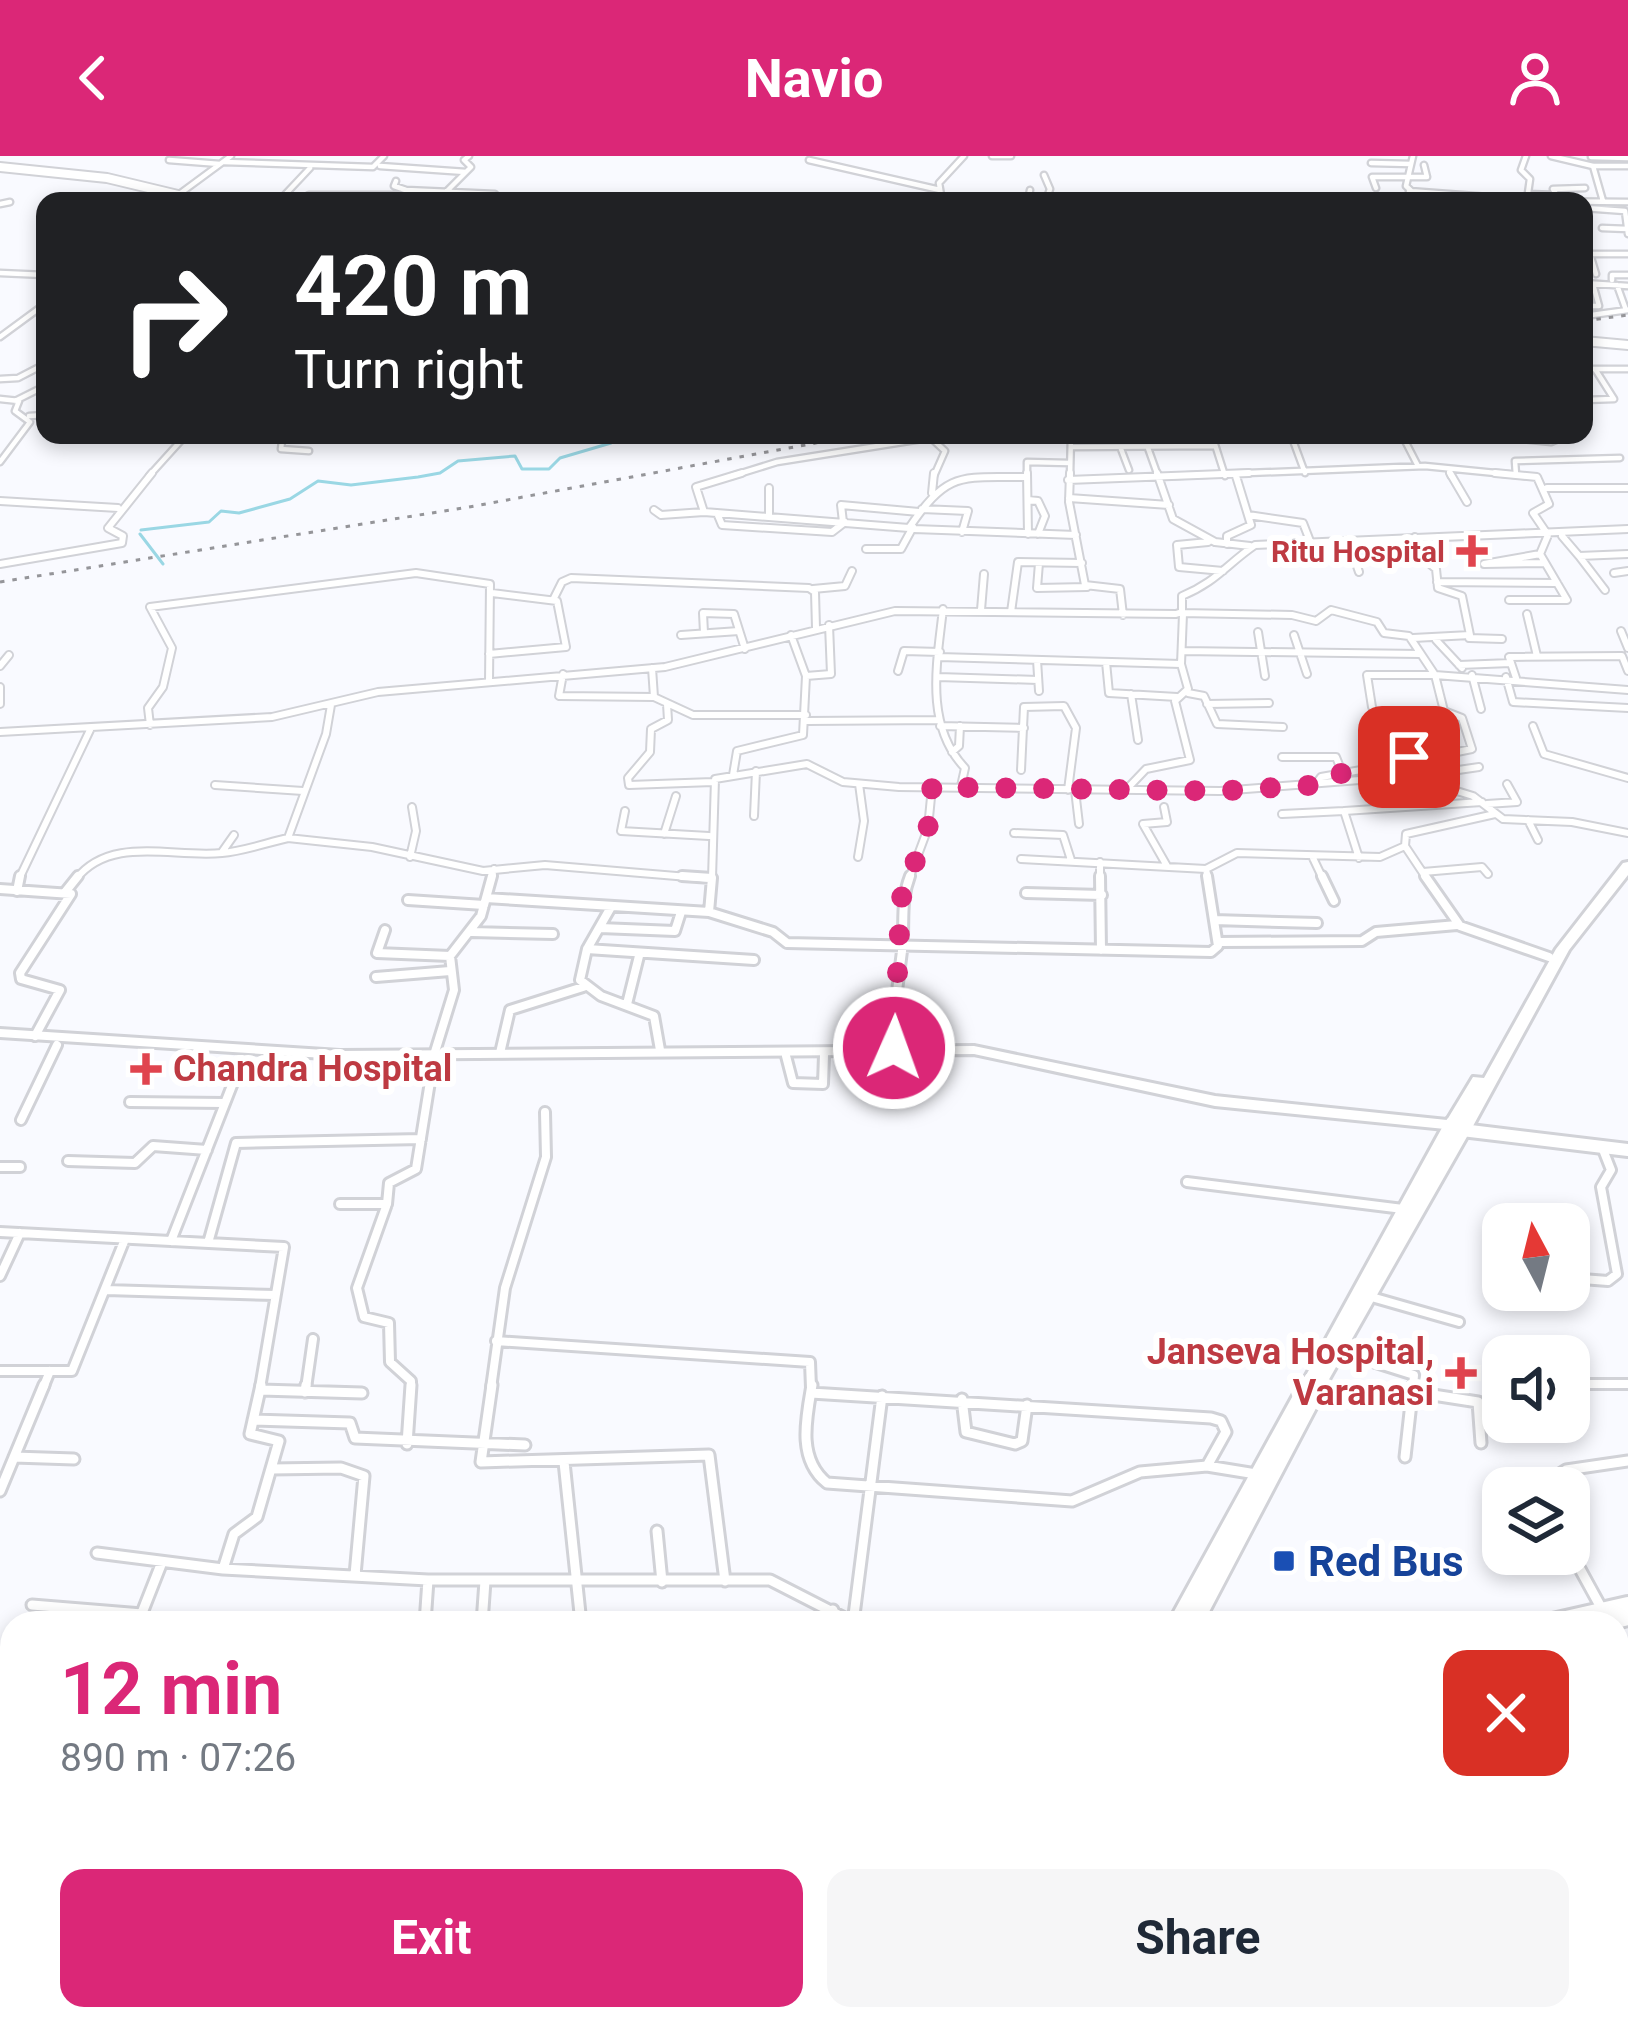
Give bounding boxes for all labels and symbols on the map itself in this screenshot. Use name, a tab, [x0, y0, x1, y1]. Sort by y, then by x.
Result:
place label: Ritu Hospital	[1271, 534, 1445, 569]
marker: Ritu Hospital	[1456, 535, 1488, 567]
pin	[1358, 706, 1460, 808]
position arrow	[831, 985, 957, 1111]
place label: Chandra Hospital	[173, 1048, 452, 1090]
marker: Chandra Hospital	[130, 1053, 162, 1085]
north arrow	[1482, 1203, 1590, 1311]
place label: Janseva Hospital, Varanasi	[1147, 1331, 1434, 1414]
marker: Janseva Hospital, Varanasi	[1445, 1357, 1477, 1389]
place label: Red Bus	[1308, 1537, 1464, 1586]
marker: Red Bus	[1271, 1548, 1297, 1574]

